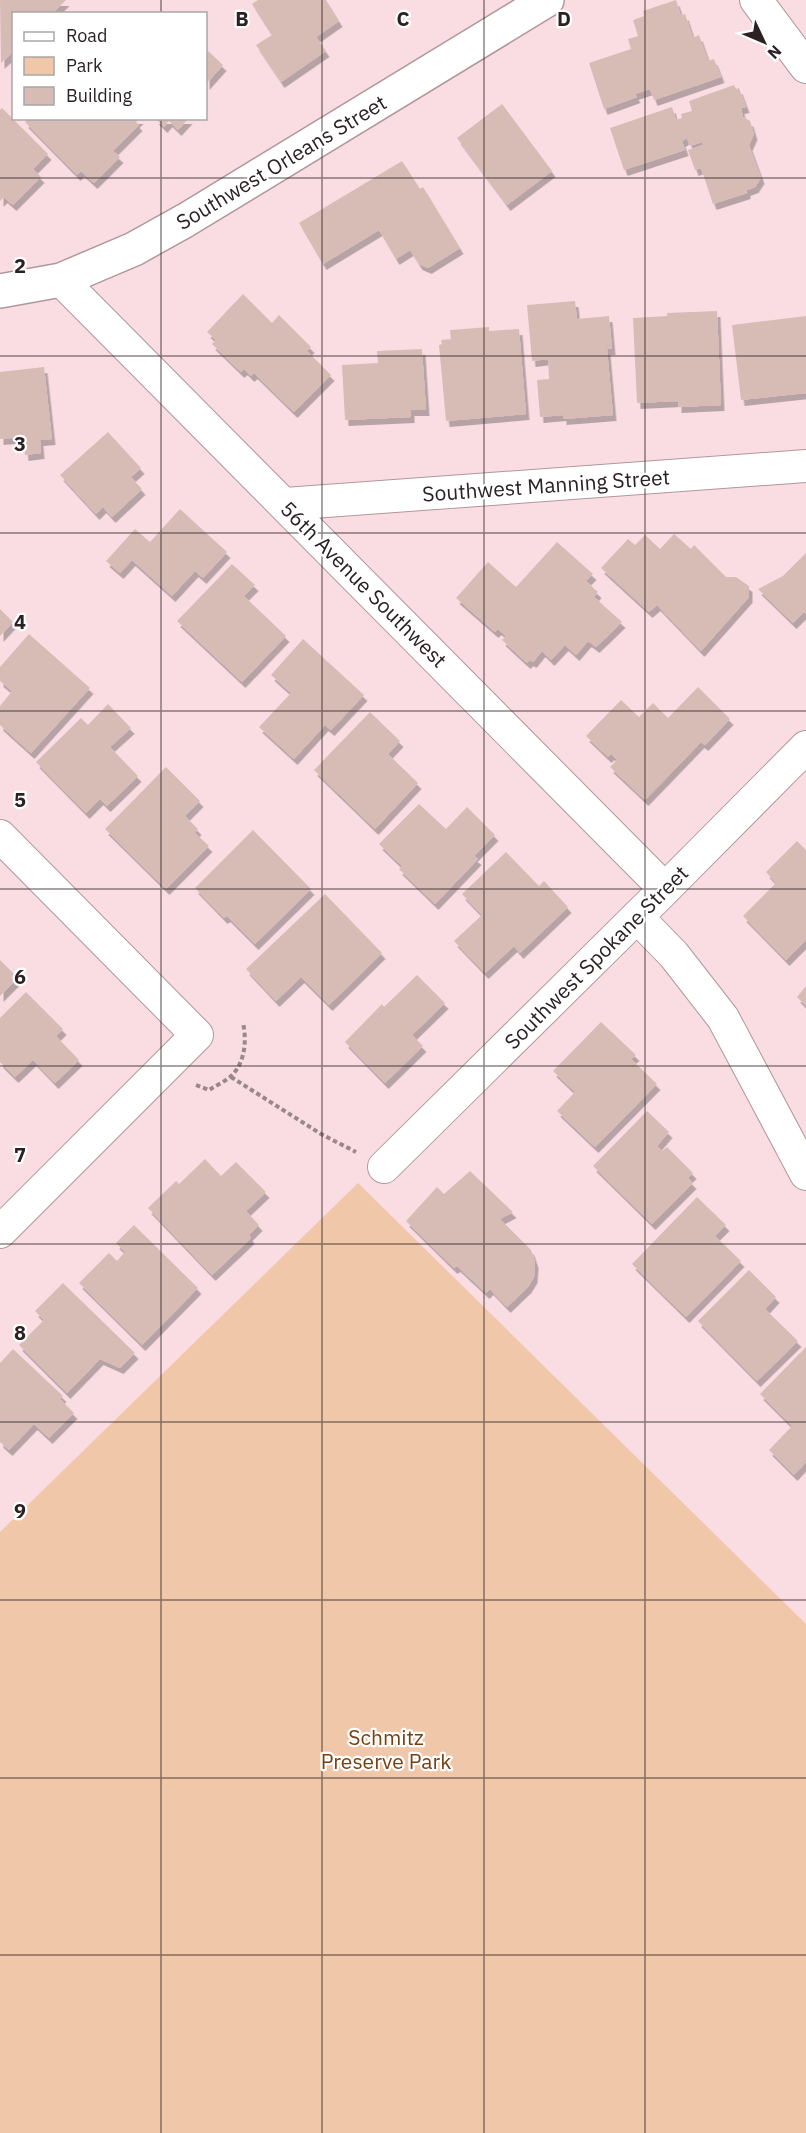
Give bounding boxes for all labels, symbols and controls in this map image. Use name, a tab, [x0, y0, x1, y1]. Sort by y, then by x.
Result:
text: B	[235, 5, 249, 32]
text: C	[396, 5, 410, 32]
text: D	[557, 5, 571, 32]
legend	[12, 12, 207, 120]
north arrow	[734, 12, 794, 72]
text: Road	[66, 24, 107, 47]
text: N	[764, 41, 786, 64]
text: Park	[66, 54, 103, 77]
text: Building	[66, 84, 133, 107]
street label: Southwest Orleans Street	[171, 88, 391, 236]
text: 2	[14, 252, 26, 279]
text: 3	[14, 430, 26, 457]
street label: Southwest Manning Street	[421, 462, 671, 508]
street label: 56th Avenue Southwest	[275, 495, 453, 673]
text: 4	[14, 608, 26, 635]
text: 5	[14, 786, 26, 813]
street label: Southwest Spokane Street	[498, 859, 694, 1055]
text: 6	[14, 963, 26, 990]
text: 7	[14, 1141, 26, 1168]
text: 8	[14, 1319, 26, 1346]
text: 9	[14, 1497, 26, 1524]
park label: Schmitz Preserve Park	[321, 1723, 451, 1775]

